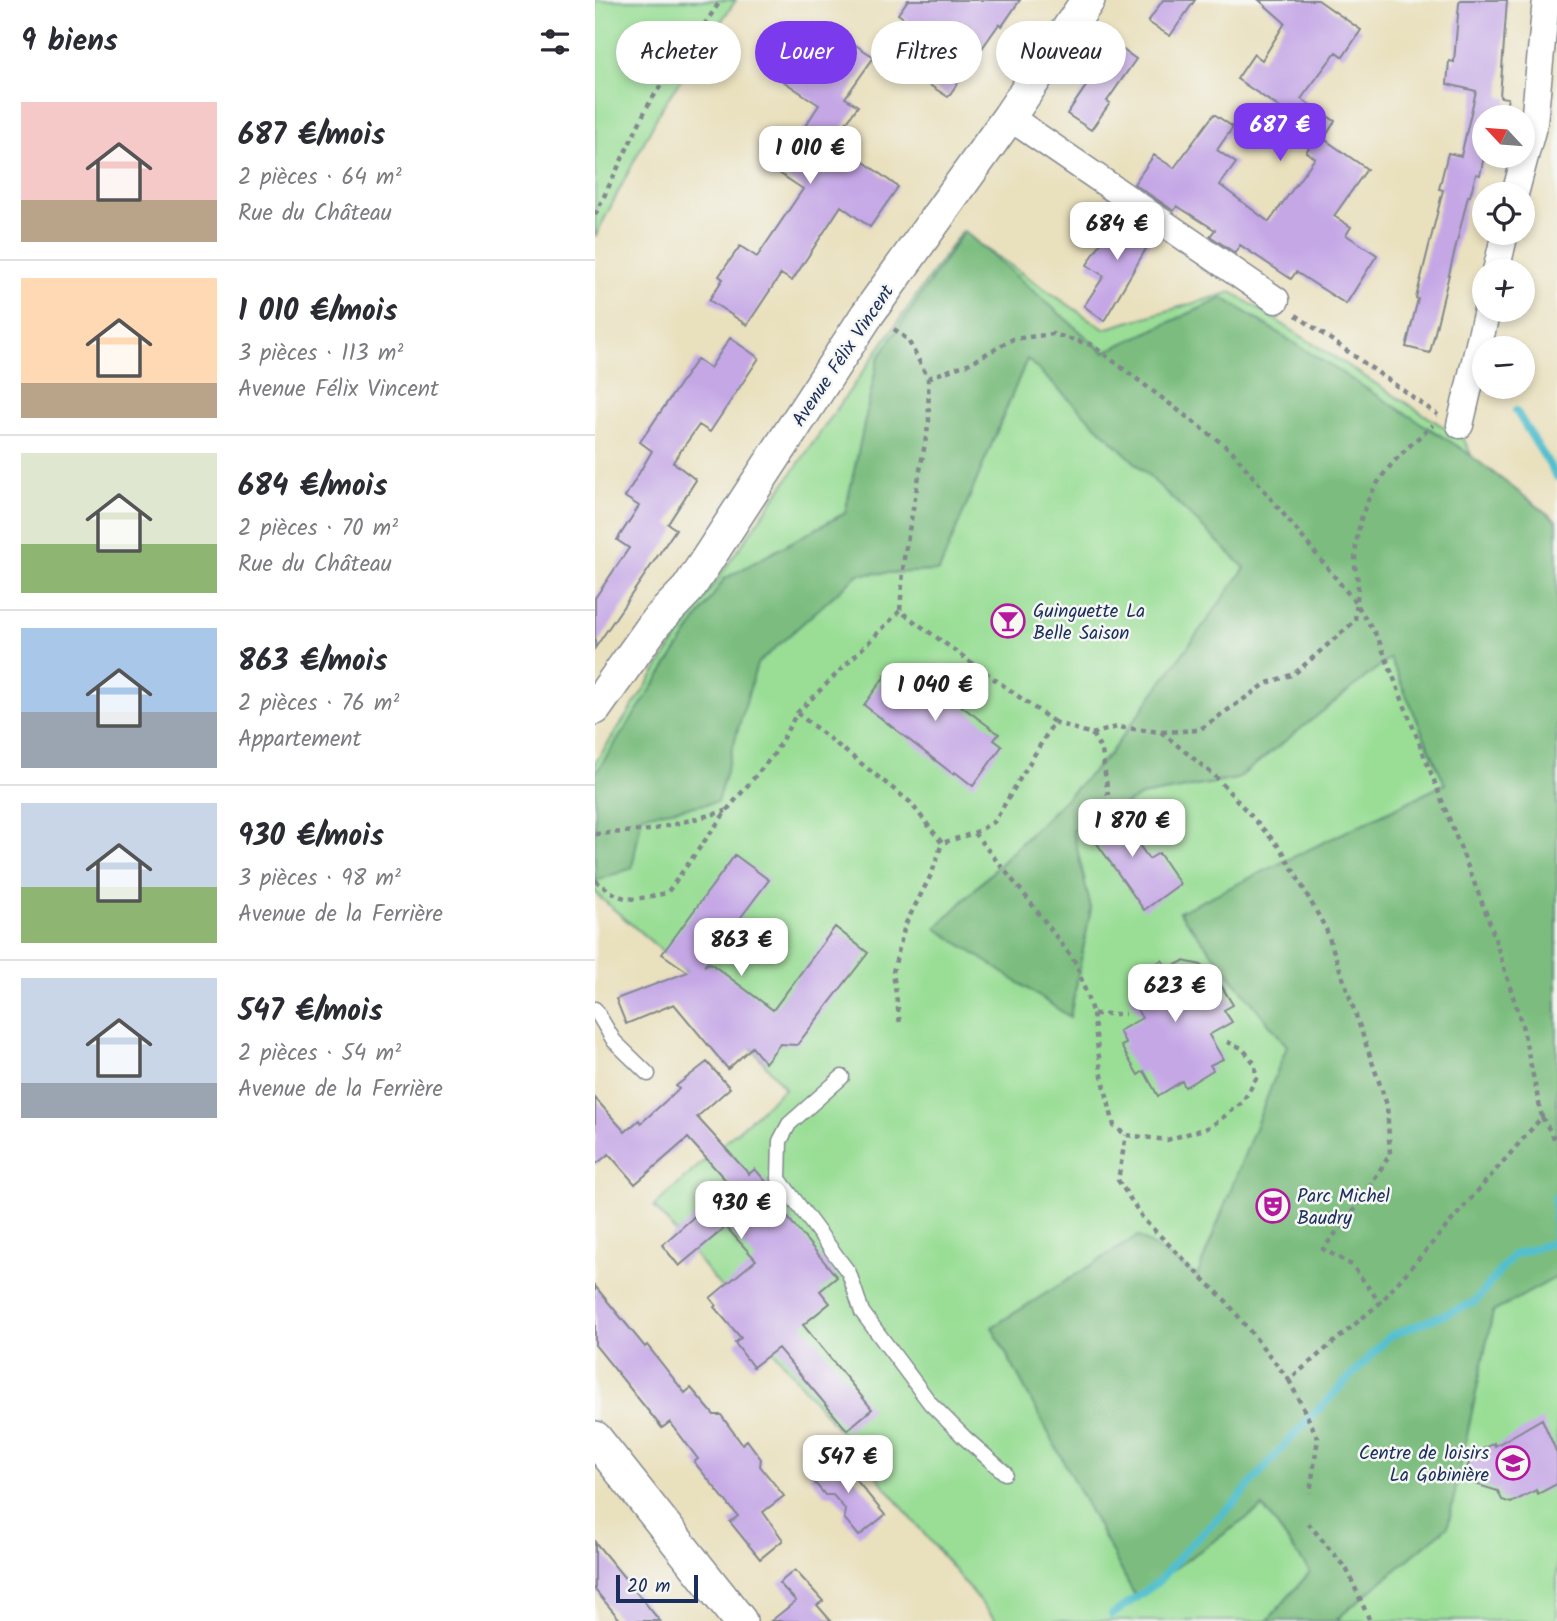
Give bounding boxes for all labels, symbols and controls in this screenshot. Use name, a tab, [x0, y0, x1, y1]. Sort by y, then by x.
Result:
text: 9 biens	[21, 18, 118, 66]
chip: Acheter	[616, 21, 741, 84]
chip: Louer	[755, 21, 857, 84]
chip: Filtres	[871, 21, 982, 84]
chip: Nouveau	[996, 21, 1126, 84]
icon: filters	[536, 23, 574, 61]
pin: 687 €	[1231, 104, 1329, 163]
north arrow	[1472, 105, 1535, 168]
map controls	[1472, 105, 1535, 399]
text: 687 €	[1250, 108, 1310, 144]
text: 687 €/mois	[238, 112, 385, 160]
pin: 1 010 €	[745, 127, 875, 186]
icon: home	[77, 130, 161, 214]
text: 1 010 €	[775, 131, 845, 167]
text: 2 pièces · 64 m²	[238, 160, 401, 196]
button: locate	[1472, 182, 1535, 245]
text: Rue du Château	[238, 196, 392, 232]
pin: 684 €	[1068, 202, 1166, 262]
text: 684 €	[1086, 207, 1148, 243]
button: +	[1472, 259, 1535, 322]
street label: Avenue Félix Vincent	[785, 278, 903, 433]
text: 1 010 €/mois	[238, 288, 398, 336]
icon: home	[77, 306, 161, 390]
text: 3 pièces · 113 m²	[238, 336, 403, 372]
button: −	[1472, 336, 1535, 399]
text: Avenue Félix Vincent	[238, 372, 439, 408]
text: 684 €/mois	[238, 463, 387, 511]
icon: home	[77, 481, 161, 565]
text: 2 pièces · 70 m²	[238, 511, 398, 547]
text: Rue du Château	[238, 547, 392, 583]
place label: Guinguette La Belle Saison	[1033, 597, 1145, 649]
bar icon: Guinguette La Belle Saison	[989, 602, 1027, 640]
text: 863 €/mois	[238, 638, 387, 686]
icon: home	[77, 656, 161, 740]
pin: 1 040 €	[870, 664, 1000, 723]
text: 1 040 €	[897, 668, 973, 704]
text: 2 pièces · 76 m²	[238, 686, 399, 722]
text: Appartement	[238, 722, 361, 758]
pin: 1 870 €	[1067, 800, 1197, 859]
text: 1 870 €	[1094, 804, 1170, 840]
text: 930 €/mois	[238, 813, 384, 861]
icon: home	[77, 831, 161, 915]
text: 3 pièces · 98 m²	[238, 861, 401, 897]
text: Avenue de la Ferrière	[238, 897, 443, 933]
pin: 863 €	[692, 918, 790, 978]
text: 863 €	[710, 923, 772, 959]
pin: 623 €	[1126, 964, 1224, 1024]
text: 623 €	[1144, 969, 1206, 1005]
text: 547 €/mois	[238, 988, 383, 1036]
icon: home	[77, 1006, 161, 1090]
text: 2 pièces · 54 m²	[238, 1036, 401, 1072]
text: Avenue de la Ferrière	[238, 1072, 443, 1108]
pin: 930 €	[692, 1182, 790, 1241]
place label: Parc Michel Baudry	[1297, 1182, 1390, 1234]
text: 930 €	[711, 1186, 771, 1222]
theatre icon: Parc Michel Baudry	[1254, 1187, 1292, 1225]
pin: 547 €	[799, 1436, 897, 1495]
place label: Centre de loisirs La Gobinière	[1359, 1439, 1489, 1491]
text: 547 €	[819, 1440, 877, 1476]
school or university icon: Centre de loisirs La Gobinière	[1494, 1444, 1532, 1482]
scale bar	[616, 1572, 698, 1604]
text: 20 m	[627, 1572, 670, 1602]

